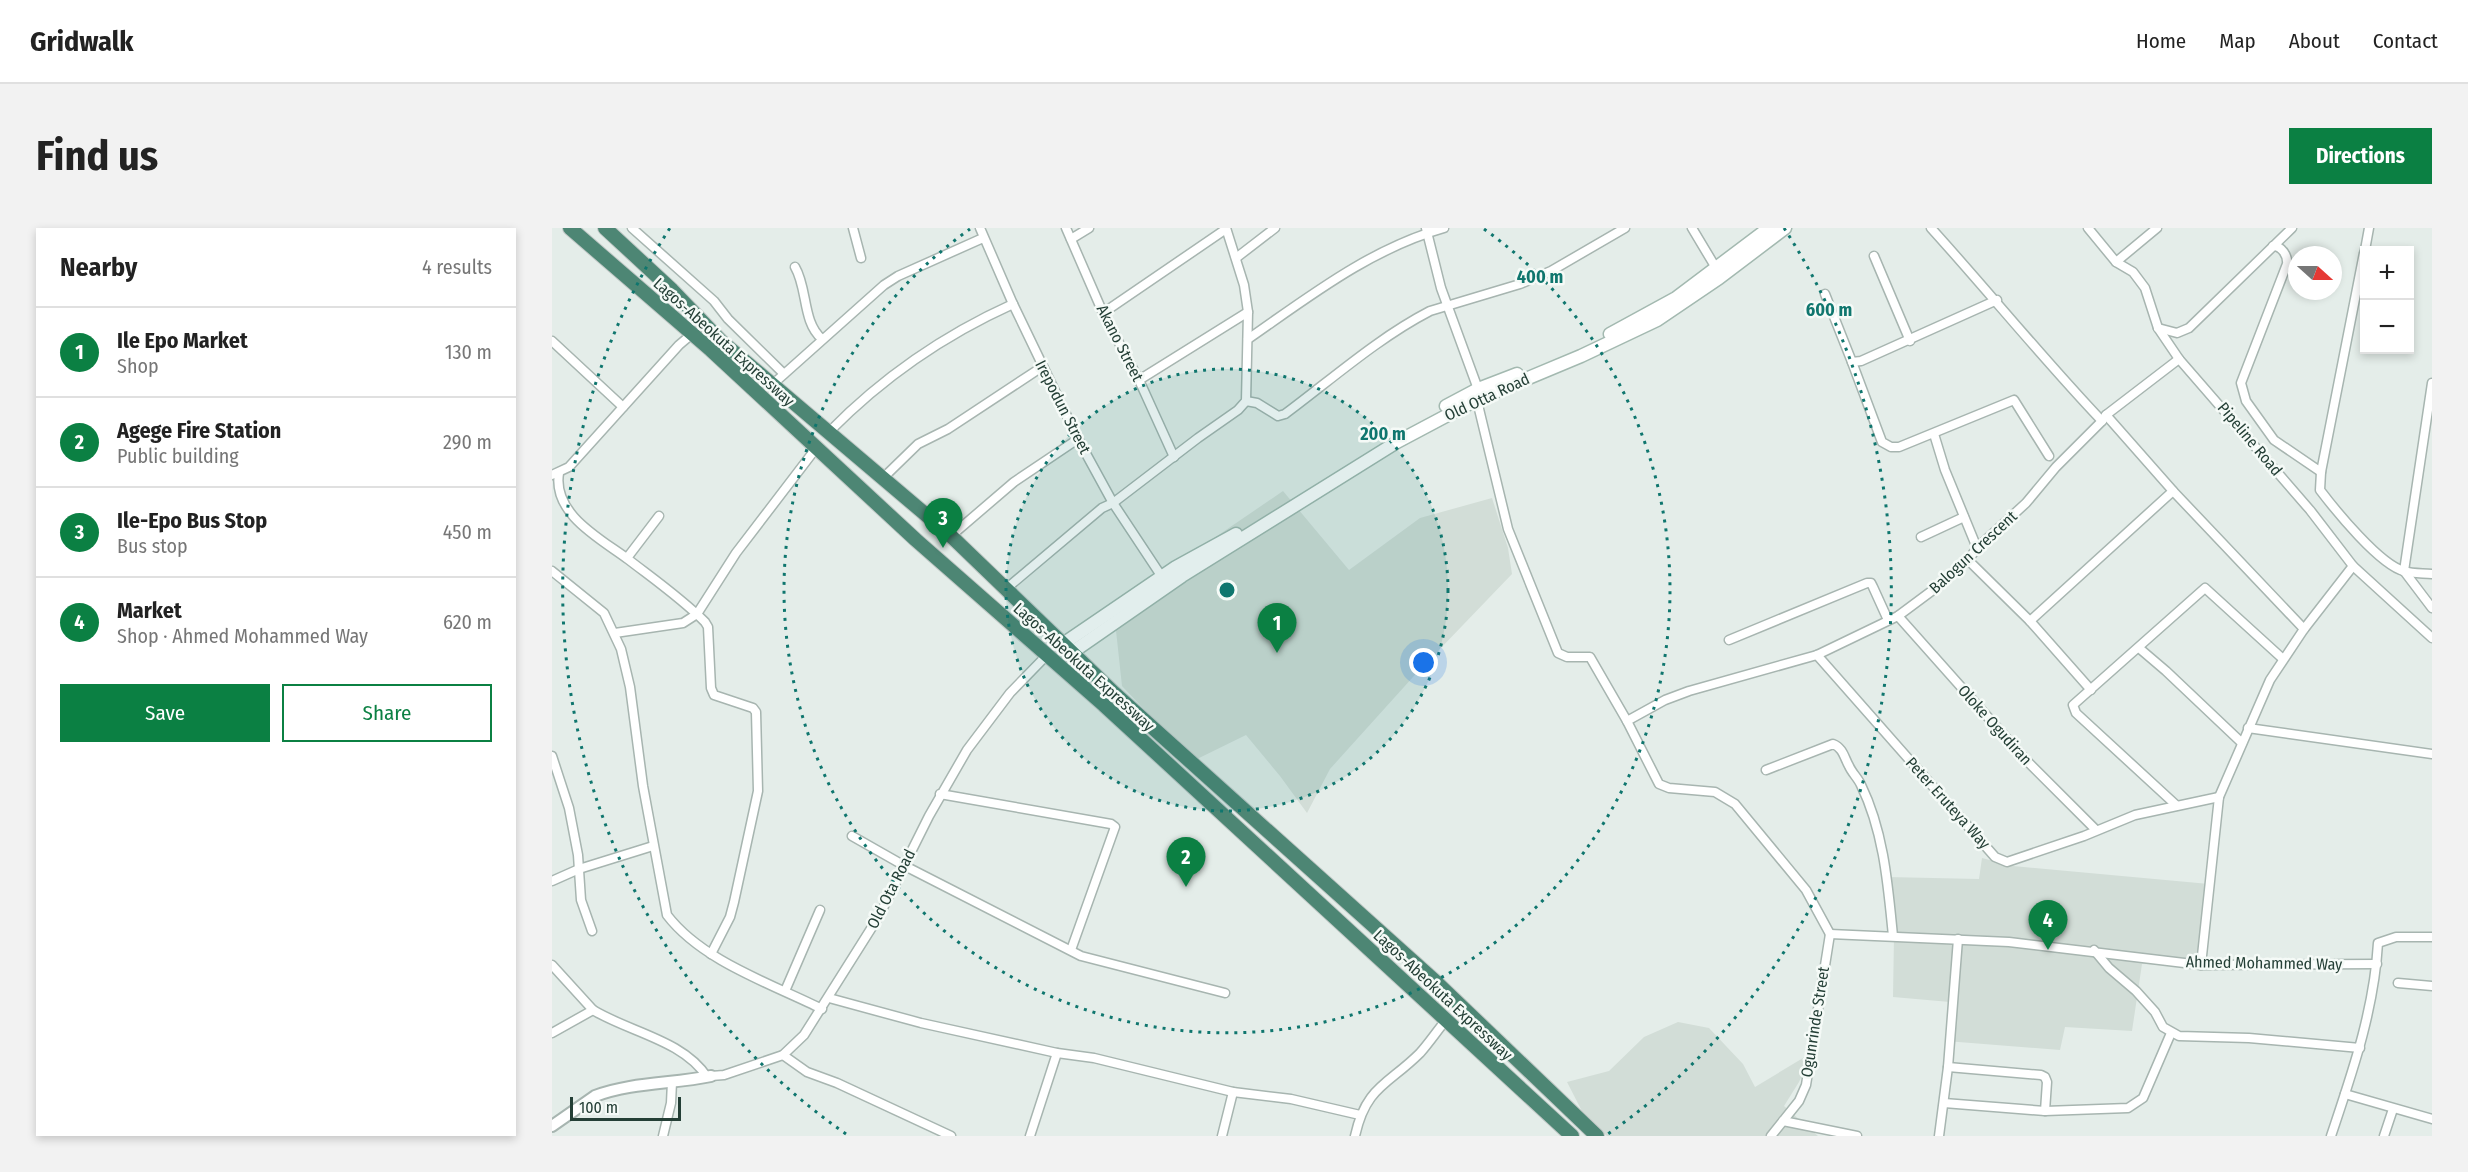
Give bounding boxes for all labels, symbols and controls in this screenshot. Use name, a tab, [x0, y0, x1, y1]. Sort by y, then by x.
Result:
text: Gridwalk	[30, 25, 134, 58]
text: Home	[2136, 28, 2186, 54]
text: Map	[2219, 28, 2256, 54]
text: About	[2289, 28, 2340, 54]
text: Contact	[2373, 28, 2438, 54]
button: Directions	[2289, 128, 2432, 184]
text: Find us	[36, 131, 158, 181]
north arrow	[2288, 246, 2342, 300]
map controls	[2360, 246, 2414, 354]
button: +	[2360, 246, 2414, 300]
text: Nearby	[60, 252, 137, 283]
text: 4 results	[422, 255, 492, 279]
text: 400 m	[1517, 266, 1563, 288]
street label: Lagos-Abeokuta Expressway	[650, 274, 799, 411]
text: 600 m	[1806, 299, 1852, 321]
button: −	[2360, 300, 2414, 354]
street label: Akano Street	[1093, 302, 1148, 385]
text: Ile Epo Market	[117, 327, 248, 354]
text: 1	[75, 340, 84, 364]
text: 130 m	[445, 340, 492, 364]
text: Shop	[117, 354, 159, 378]
street label: Irepodun Street	[1031, 357, 1095, 458]
street label: Old Otta Road	[1441, 369, 1533, 425]
street label: Pipeline Road	[2214, 398, 2286, 480]
text: Agege Fire Station	[117, 417, 281, 444]
text: 200 m	[1359, 423, 1406, 445]
text: 2	[75, 430, 84, 454]
text: 290 m	[443, 430, 492, 454]
text: Public building	[117, 444, 239, 468]
pin: 3	[924, 498, 962, 548]
street label: Balogun Crescent	[1925, 506, 2021, 597]
text: Ile-Epo Bus Stop	[117, 507, 267, 534]
text: 3	[75, 520, 84, 544]
text: 450 m	[443, 520, 492, 544]
text: Bus stop	[117, 534, 188, 558]
centre of rings	[1217, 580, 1237, 600]
text: Market	[117, 597, 182, 624]
street label: Lagos-Abeokuta Expressway	[1010, 599, 1159, 736]
pin: 1	[1258, 604, 1296, 653]
text: 4	[74, 610, 85, 634]
text: 620 m	[443, 610, 492, 634]
text: Shop · Ahmed Mohammed Way	[117, 624, 368, 648]
your location	[1409, 648, 1438, 677]
street label: Oloke Ogudiran	[1954, 681, 2036, 769]
button: Save	[60, 684, 270, 742]
button: Share	[282, 684, 492, 742]
street label: Peter Eruteya Way	[1902, 753, 1995, 853]
pin: 2	[1166, 838, 1206, 887]
street label: Old Ota Road	[863, 846, 919, 932]
pin: 4	[2028, 900, 2068, 950]
street label: Lagos-Abeokuta Expressway	[1370, 926, 1517, 1065]
street label: Ahmed Mohammed Way	[2186, 952, 2343, 974]
street label: Ogunrinde Street	[1797, 965, 1833, 1079]
scale bar	[570, 1094, 681, 1122]
text: 100 m	[579, 1098, 618, 1117]

